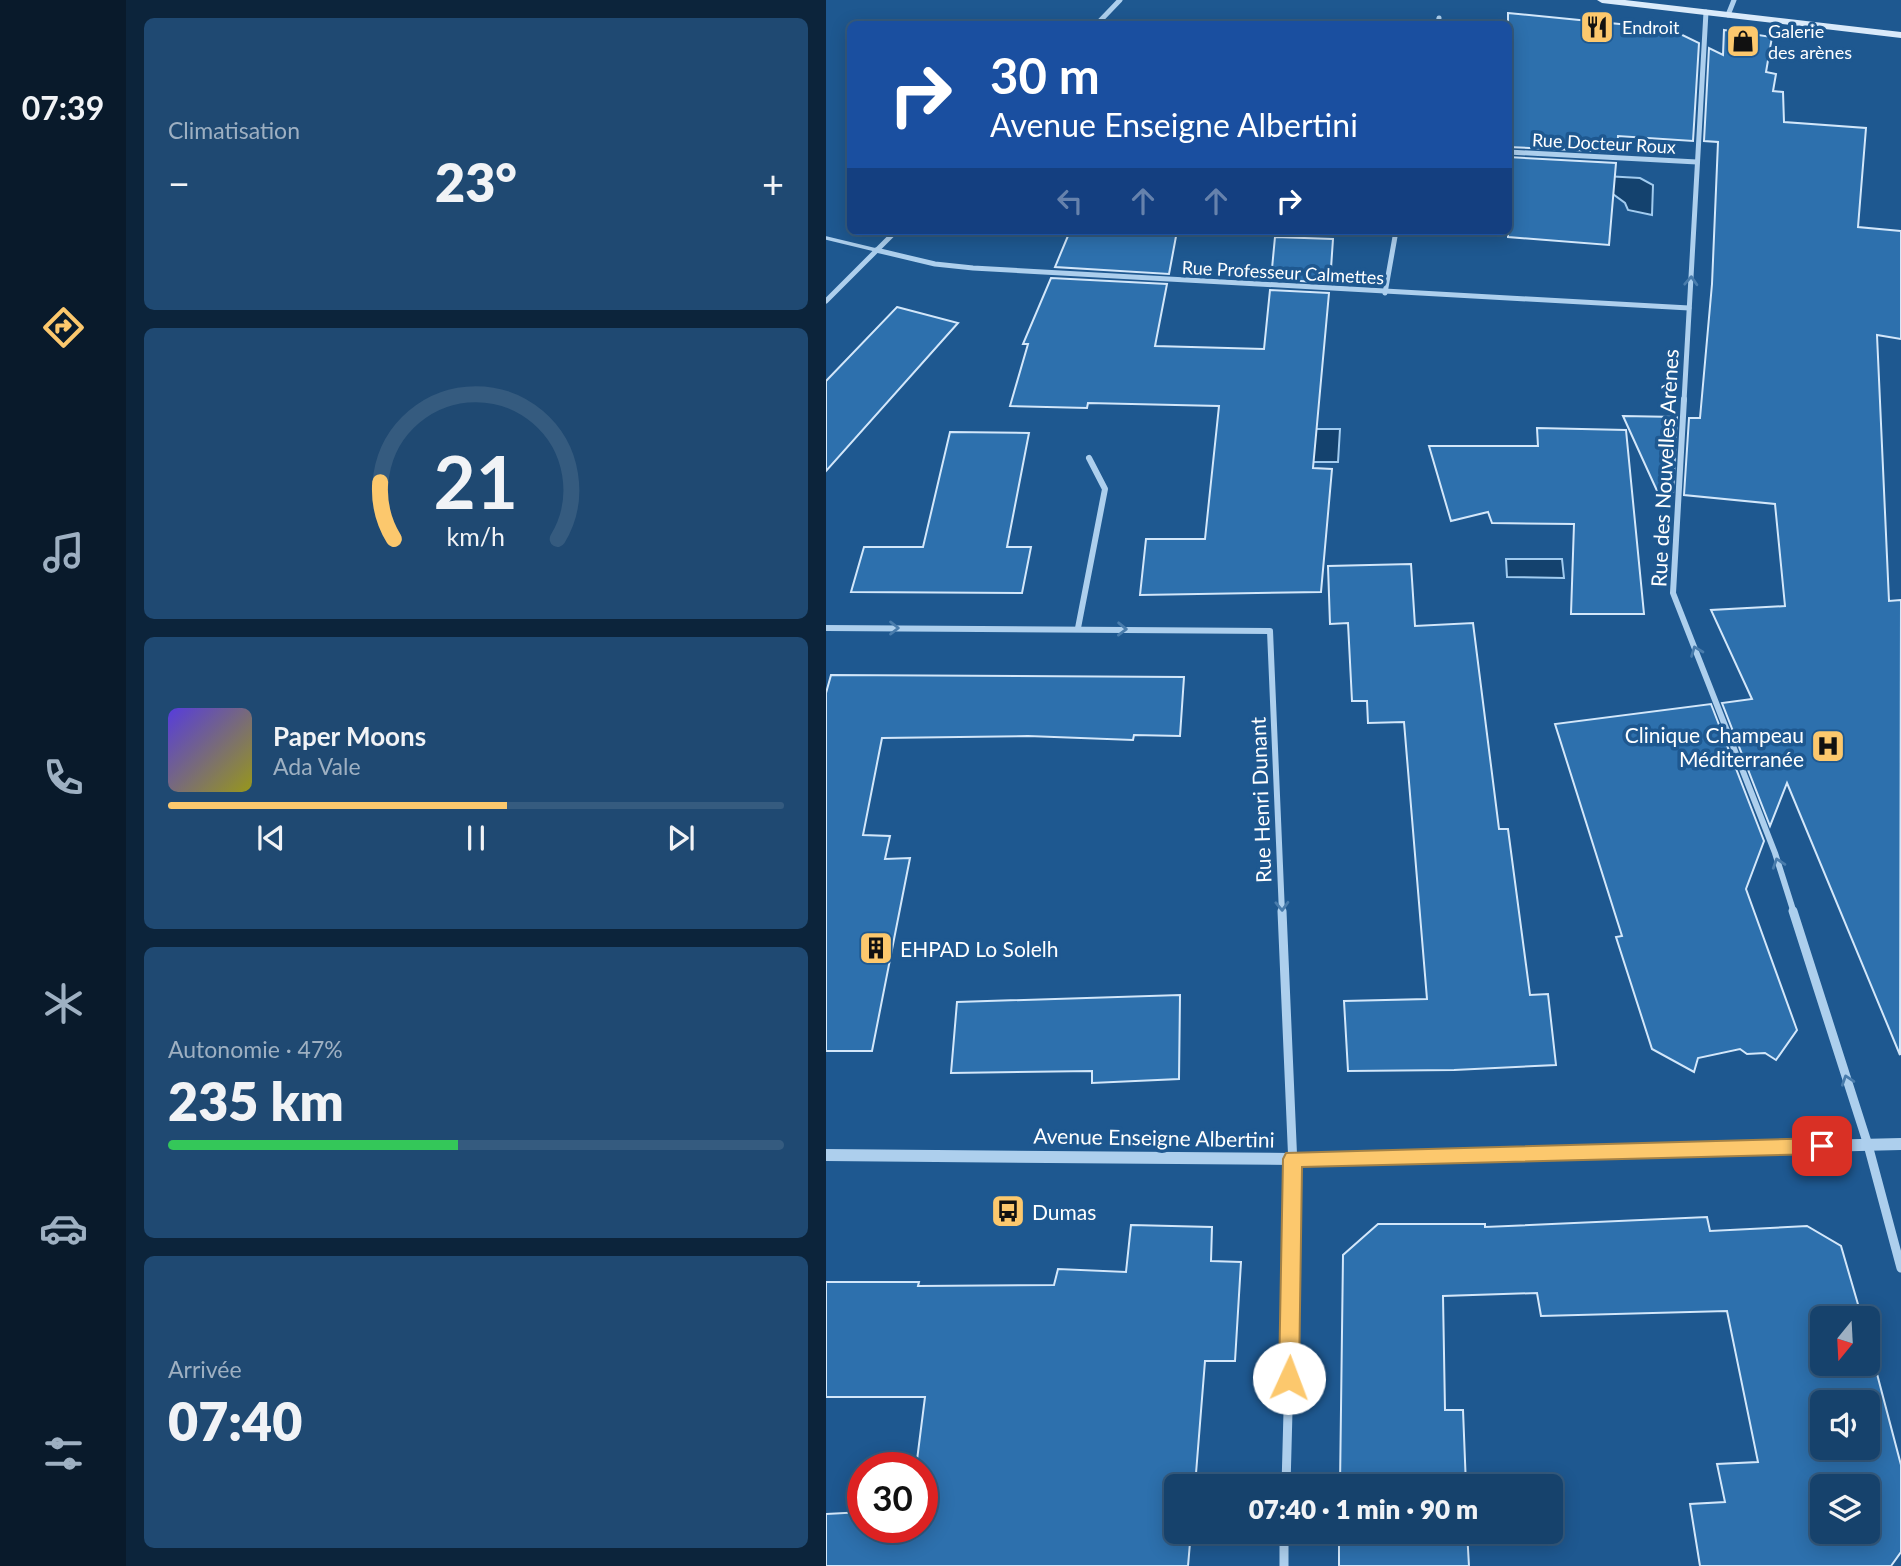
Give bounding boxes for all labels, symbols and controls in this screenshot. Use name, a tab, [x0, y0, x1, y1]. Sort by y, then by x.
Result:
restaurant icon: Endroit	[1578, 8, 1616, 46]
place label: Endroit	[1622, 16, 1680, 38]
place label: Galerie des arènes	[1768, 20, 1852, 63]
shop icon: Galerie des arènes	[1724, 22, 1762, 60]
text: 30 m	[990, 46, 1100, 104]
icon: right	[875, 49, 966, 140]
text: 07:39	[22, 88, 104, 127]
text: Avenue Enseigne Albertini	[990, 105, 1358, 144]
text: Climatisation	[168, 116, 300, 144]
street label: Rue Docteur Roux	[1531, 128, 1677, 158]
text: 23°	[435, 151, 517, 213]
text: −	[168, 160, 190, 206]
text: +	[762, 160, 784, 206]
icon: left	[1051, 182, 1089, 220]
icon: ahead	[1124, 182, 1162, 220]
icon: ahead	[1197, 182, 1235, 220]
icon: right	[1270, 182, 1308, 220]
street label: Rue Professeur Calmettes	[1181, 256, 1385, 288]
one-way arrow	[1683, 275, 1698, 286]
icon: directions	[39, 303, 88, 352]
street label: Rue des Nouvelles Arènes	[1645, 348, 1683, 588]
text: 21	[434, 438, 518, 526]
text: km/h	[447, 521, 505, 551]
icon: music	[39, 528, 88, 577]
one-way arrow	[889, 620, 900, 636]
one-way arrow	[1117, 621, 1127, 637]
one-way arrow	[1690, 646, 1704, 658]
street label: Rue Henri Dunant	[1245, 716, 1275, 884]
text: Paper Moons	[273, 720, 426, 752]
place label: Clinique Champeau Méditerranée	[1625, 722, 1804, 771]
hospital icon: Clinique Champeau Méditerranée	[1809, 727, 1847, 765]
text: Ada Vale	[273, 752, 361, 780]
icon: phone	[39, 753, 88, 802]
icon: previous	[252, 819, 290, 857]
icon: pause	[457, 819, 495, 857]
icon: next	[662, 819, 700, 857]
one-way arrow	[1772, 858, 1786, 870]
one-way arrow	[1274, 901, 1289, 912]
building icon: EHPAD Lo Solelh	[857, 929, 895, 967]
place label: EHPAD Lo Solelh	[900, 936, 1059, 961]
icon: climate	[39, 979, 88, 1028]
text: Autonomie · 47%	[168, 1035, 343, 1063]
text: 235 km	[168, 1070, 344, 1132]
one-way arrow	[1841, 1074, 1855, 1087]
pin	[1792, 1116, 1852, 1176]
street label: Avenue Enseigne Albertini	[1033, 1122, 1275, 1152]
icon: arrive	[1803, 1127, 1841, 1165]
bus stop icon: Dumas	[989, 1192, 1027, 1230]
place label: Dumas	[1032, 1199, 1096, 1224]
icon: car	[39, 1204, 88, 1253]
north arrow	[1810, 1306, 1880, 1376]
map controls	[1810, 1306, 1880, 1544]
position arrow	[1252, 1341, 1326, 1415]
text: Arrivée	[168, 1355, 242, 1383]
text: 07:40	[168, 1390, 302, 1452]
button: sound	[1810, 1390, 1880, 1460]
icon: filters	[39, 1429, 88, 1478]
speed limit sign: 30	[847, 1452, 938, 1543]
button: layers	[1810, 1474, 1880, 1544]
text: 07:40 · 1 min · 90 m	[1249, 1493, 1478, 1525]

